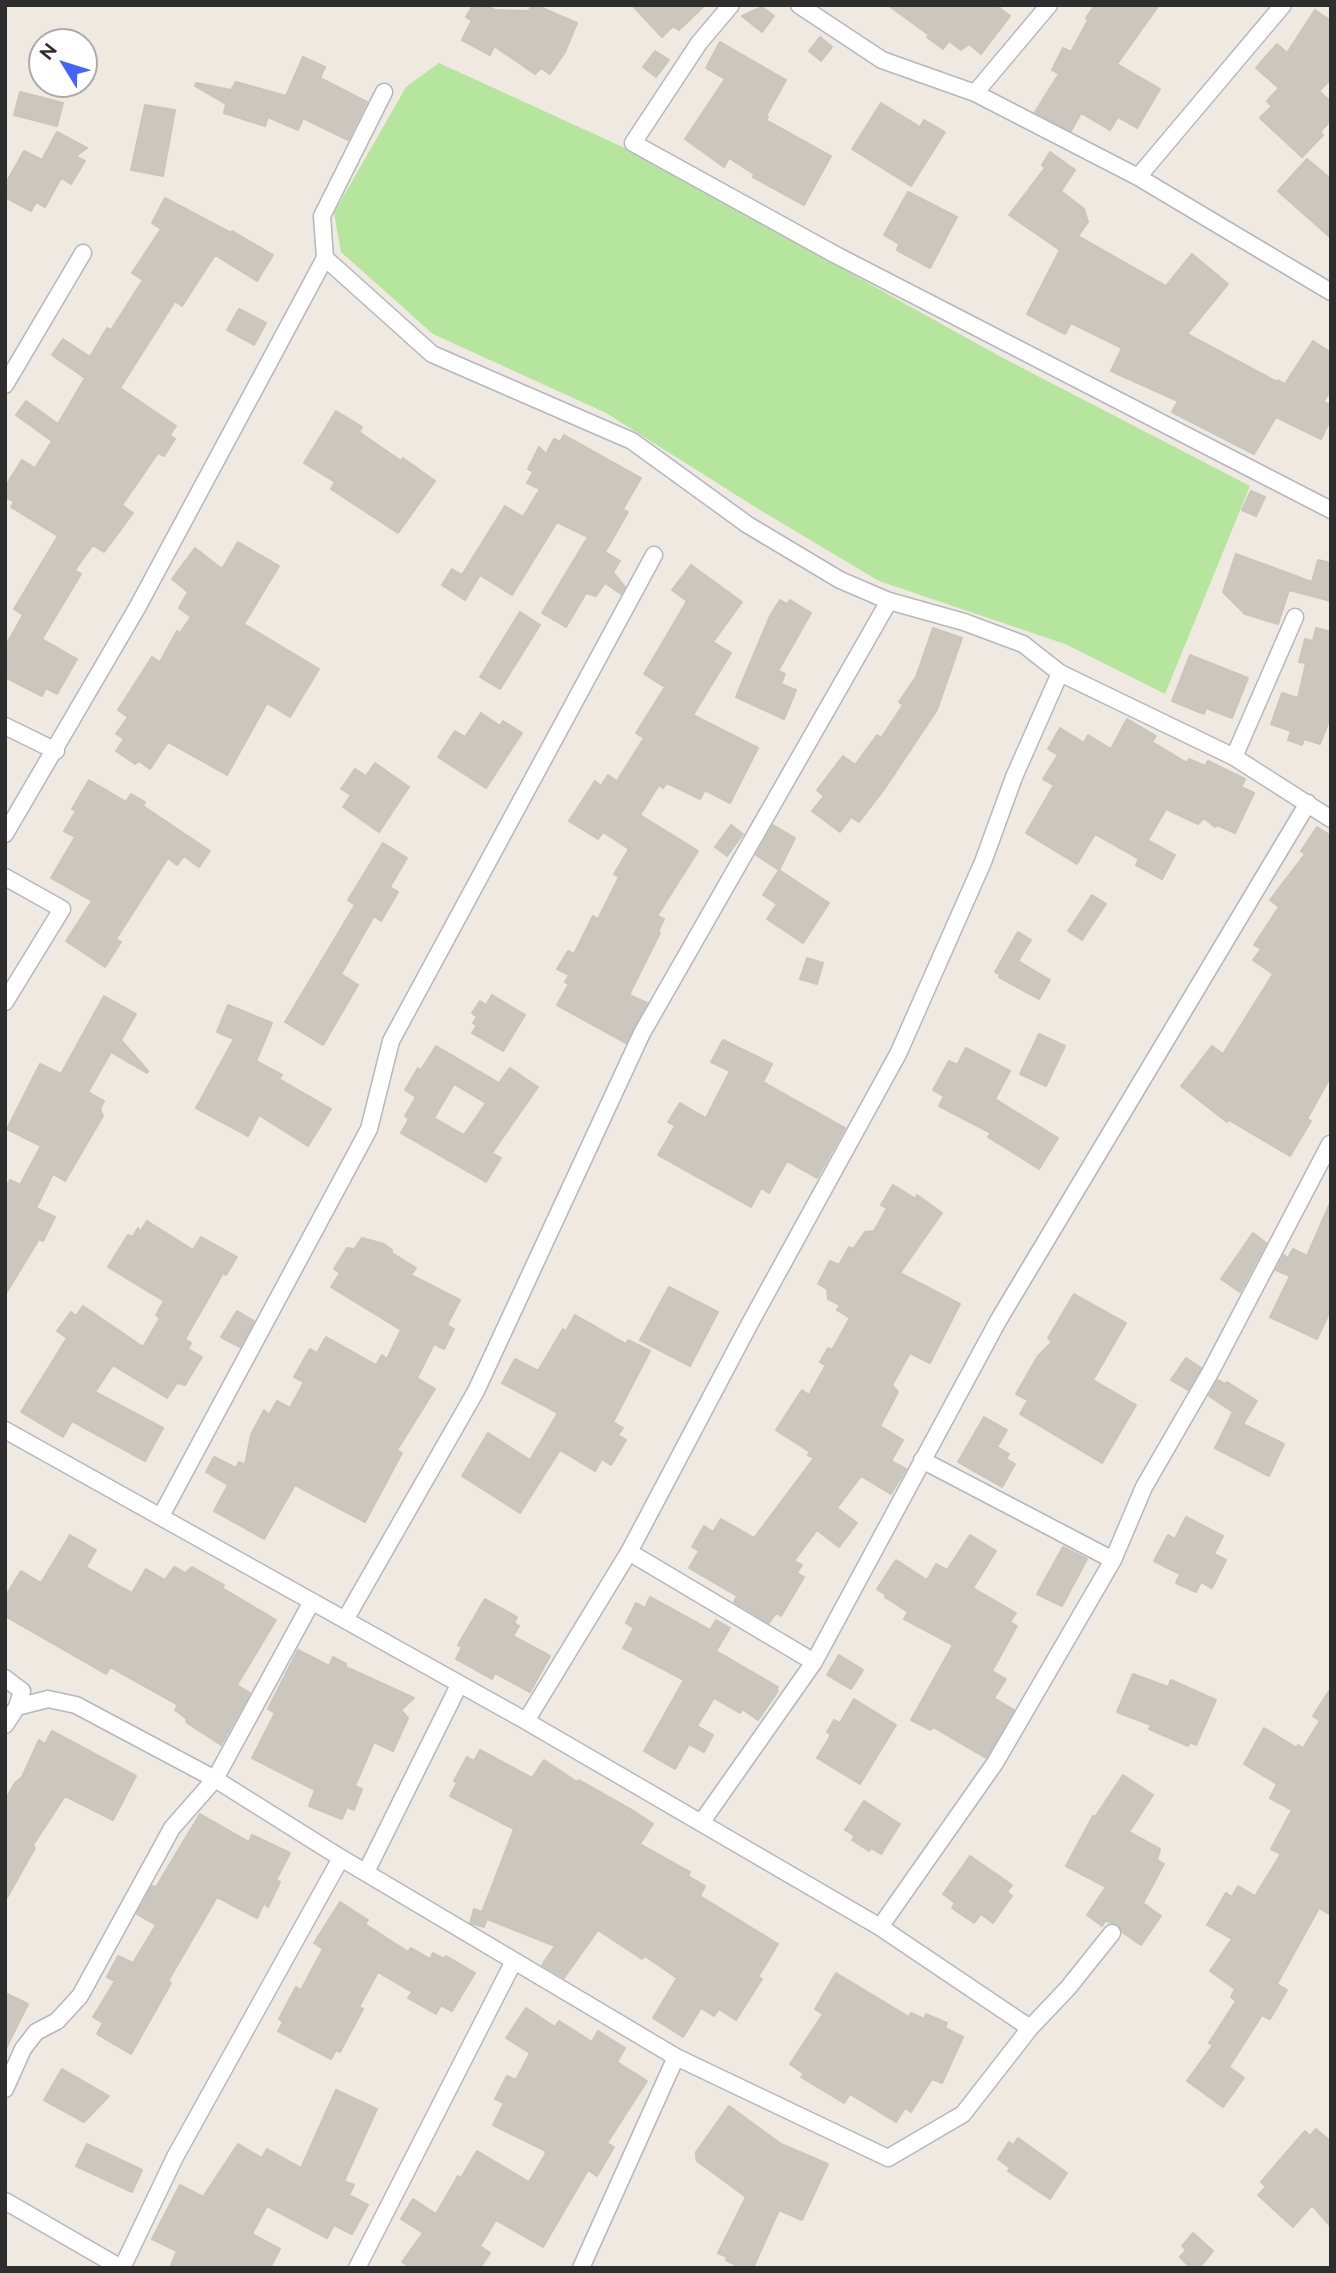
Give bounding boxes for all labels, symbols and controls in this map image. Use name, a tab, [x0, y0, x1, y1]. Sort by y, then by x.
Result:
north arrow	[28, 28, 98, 98]
text: N	[35, 39, 61, 64]

